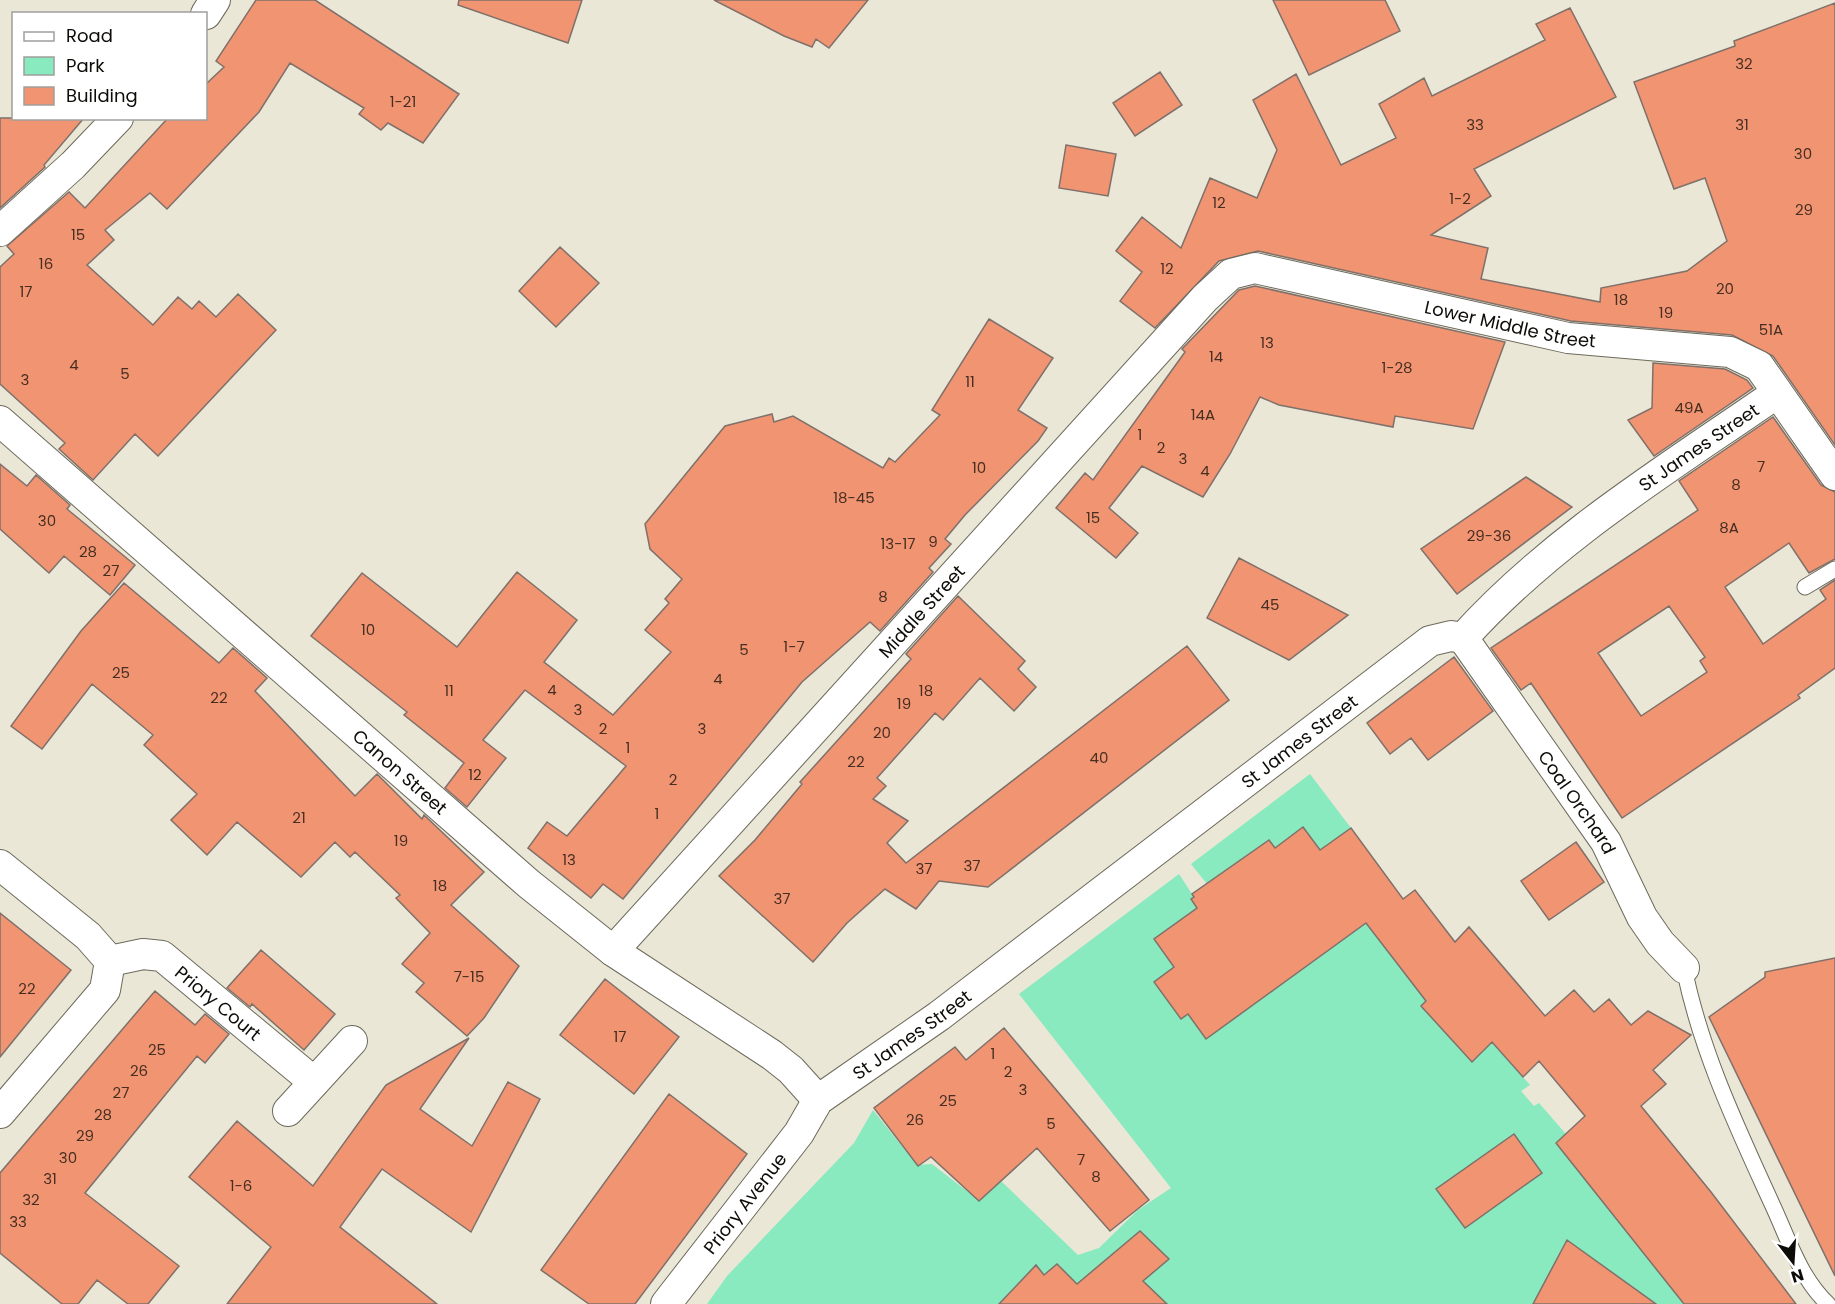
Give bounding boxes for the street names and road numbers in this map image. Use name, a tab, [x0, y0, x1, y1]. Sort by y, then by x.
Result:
street label: Lower Middle Street	[1422, 294, 1597, 353]
street label: St James Street	[1633, 397, 1764, 497]
street label: Middle Street	[873, 559, 970, 663]
street label: St James Street	[1236, 689, 1362, 794]
street label: Canon Street	[348, 723, 453, 820]
street label: Coal Orchard	[1533, 745, 1622, 858]
street label: Priory Court	[170, 960, 267, 1046]
street label: St James Street	[847, 984, 976, 1085]
street label: Priory Avenue	[697, 1147, 792, 1259]

